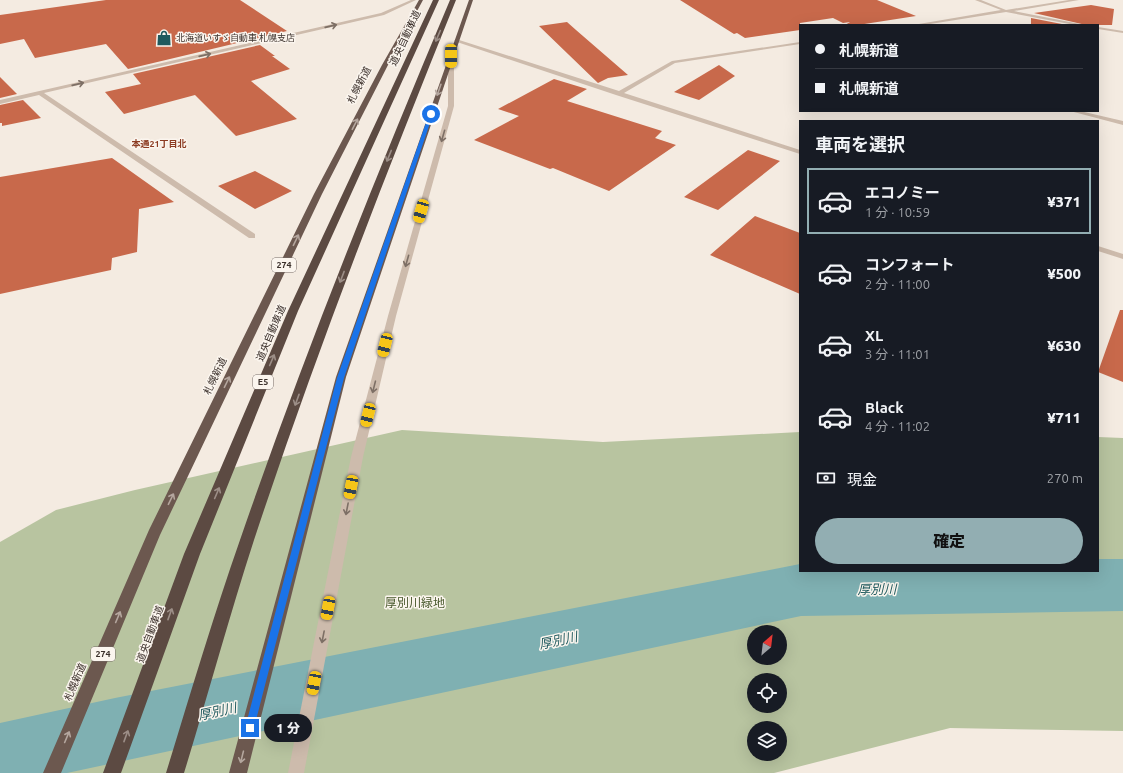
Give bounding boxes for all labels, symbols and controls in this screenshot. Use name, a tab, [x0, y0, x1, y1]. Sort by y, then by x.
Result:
street label: 道央自動車道	[387, 8, 423, 68]
one-way arrow	[325, 22, 338, 29]
shop icon: 北海道いすゞ自動車 札幌支店	[155, 29, 173, 47]
one-way arrow	[434, 30, 441, 42]
place label: 北海道いすゞ自動車 札幌支店	[176, 33, 295, 43]
text: 札幌新道	[839, 42, 899, 59]
car	[445, 44, 457, 68]
one-way arrow	[198, 51, 211, 59]
street label: 札幌新道	[345, 65, 373, 105]
one-way arrow	[71, 80, 84, 88]
text: 札幌新道	[839, 80, 899, 97]
one-way arrow	[435, 83, 443, 95]
route start	[422, 105, 440, 123]
one-way arrow	[352, 118, 359, 130]
one-way arrow	[438, 129, 446, 142]
text: 車両を選択	[815, 134, 905, 154]
district label: 本通21丁目北	[131, 139, 187, 149]
one-way arrow	[385, 150, 392, 162]
icon: car	[817, 183, 853, 219]
text: エコノミー	[865, 184, 940, 201]
text: ¥371	[1047, 193, 1081, 210]
car	[412, 198, 430, 224]
text: 1 分 · 10:59	[865, 205, 930, 219]
one-way arrow	[293, 234, 300, 246]
one-way arrow	[403, 254, 410, 267]
icon: car	[817, 255, 853, 291]
text: コンフォート	[865, 256, 955, 273]
road number: 274	[272, 258, 296, 272]
text: ¥500	[1047, 265, 1081, 282]
one-way arrow	[337, 271, 345, 283]
text: 2 分 · 11:00	[865, 277, 930, 291]
street label: 道央自動車道	[254, 303, 288, 363]
icon: car	[817, 327, 853, 363]
text: XL	[865, 327, 883, 344]
car	[376, 332, 394, 358]
text: ¥630	[1047, 337, 1081, 354]
text: 3 分 · 11:01	[865, 347, 930, 361]
one-way arrow	[269, 355, 277, 367]
street label: 札幌新道	[201, 356, 229, 396]
road number: E5	[253, 375, 273, 389]
one-way arrow	[224, 376, 231, 388]
one-way arrow	[370, 380, 378, 393]
one-way arrow	[293, 393, 300, 406]
icon: car	[817, 399, 853, 435]
text: Black	[865, 399, 904, 416]
car	[359, 402, 377, 428]
text: ¥711	[1047, 409, 1081, 426]
text: 4 分 · 11:02	[865, 419, 930, 433]
icon: cash	[815, 467, 837, 489]
text: 現金	[847, 471, 877, 488]
text: 270 m	[1047, 471, 1083, 485]
car	[343, 474, 359, 500]
one-way arrow	[214, 488, 221, 500]
one-way arrow	[168, 493, 175, 505]
one-way arrow	[343, 502, 351, 515]
button: 確定	[815, 518, 1083, 564]
water label: 厚別川	[857, 582, 899, 596]
car	[320, 595, 336, 621]
park label: 厚別川緑地	[385, 596, 445, 609]
street label: 道央自動車道	[135, 604, 165, 664]
one-way arrow	[167, 608, 174, 621]
one-way arrow	[115, 612, 122, 624]
north arrow	[747, 625, 787, 665]
map controls	[747, 625, 787, 761]
water label: 厚別川	[537, 629, 580, 651]
one-way arrow	[318, 630, 326, 643]
road number: 274	[91, 647, 115, 661]
street label: 札幌新道	[62, 661, 88, 703]
car	[306, 670, 322, 696]
button: locate	[747, 673, 787, 713]
water label: 厚別川	[196, 700, 239, 722]
callout: 1 分	[264, 714, 312, 742]
route end	[241, 719, 259, 737]
text: 1 分	[276, 721, 300, 735]
button: layers	[747, 721, 787, 761]
one-way arrow	[122, 731, 130, 743]
one-way arrow	[64, 732, 71, 744]
one-way arrow	[238, 751, 245, 764]

